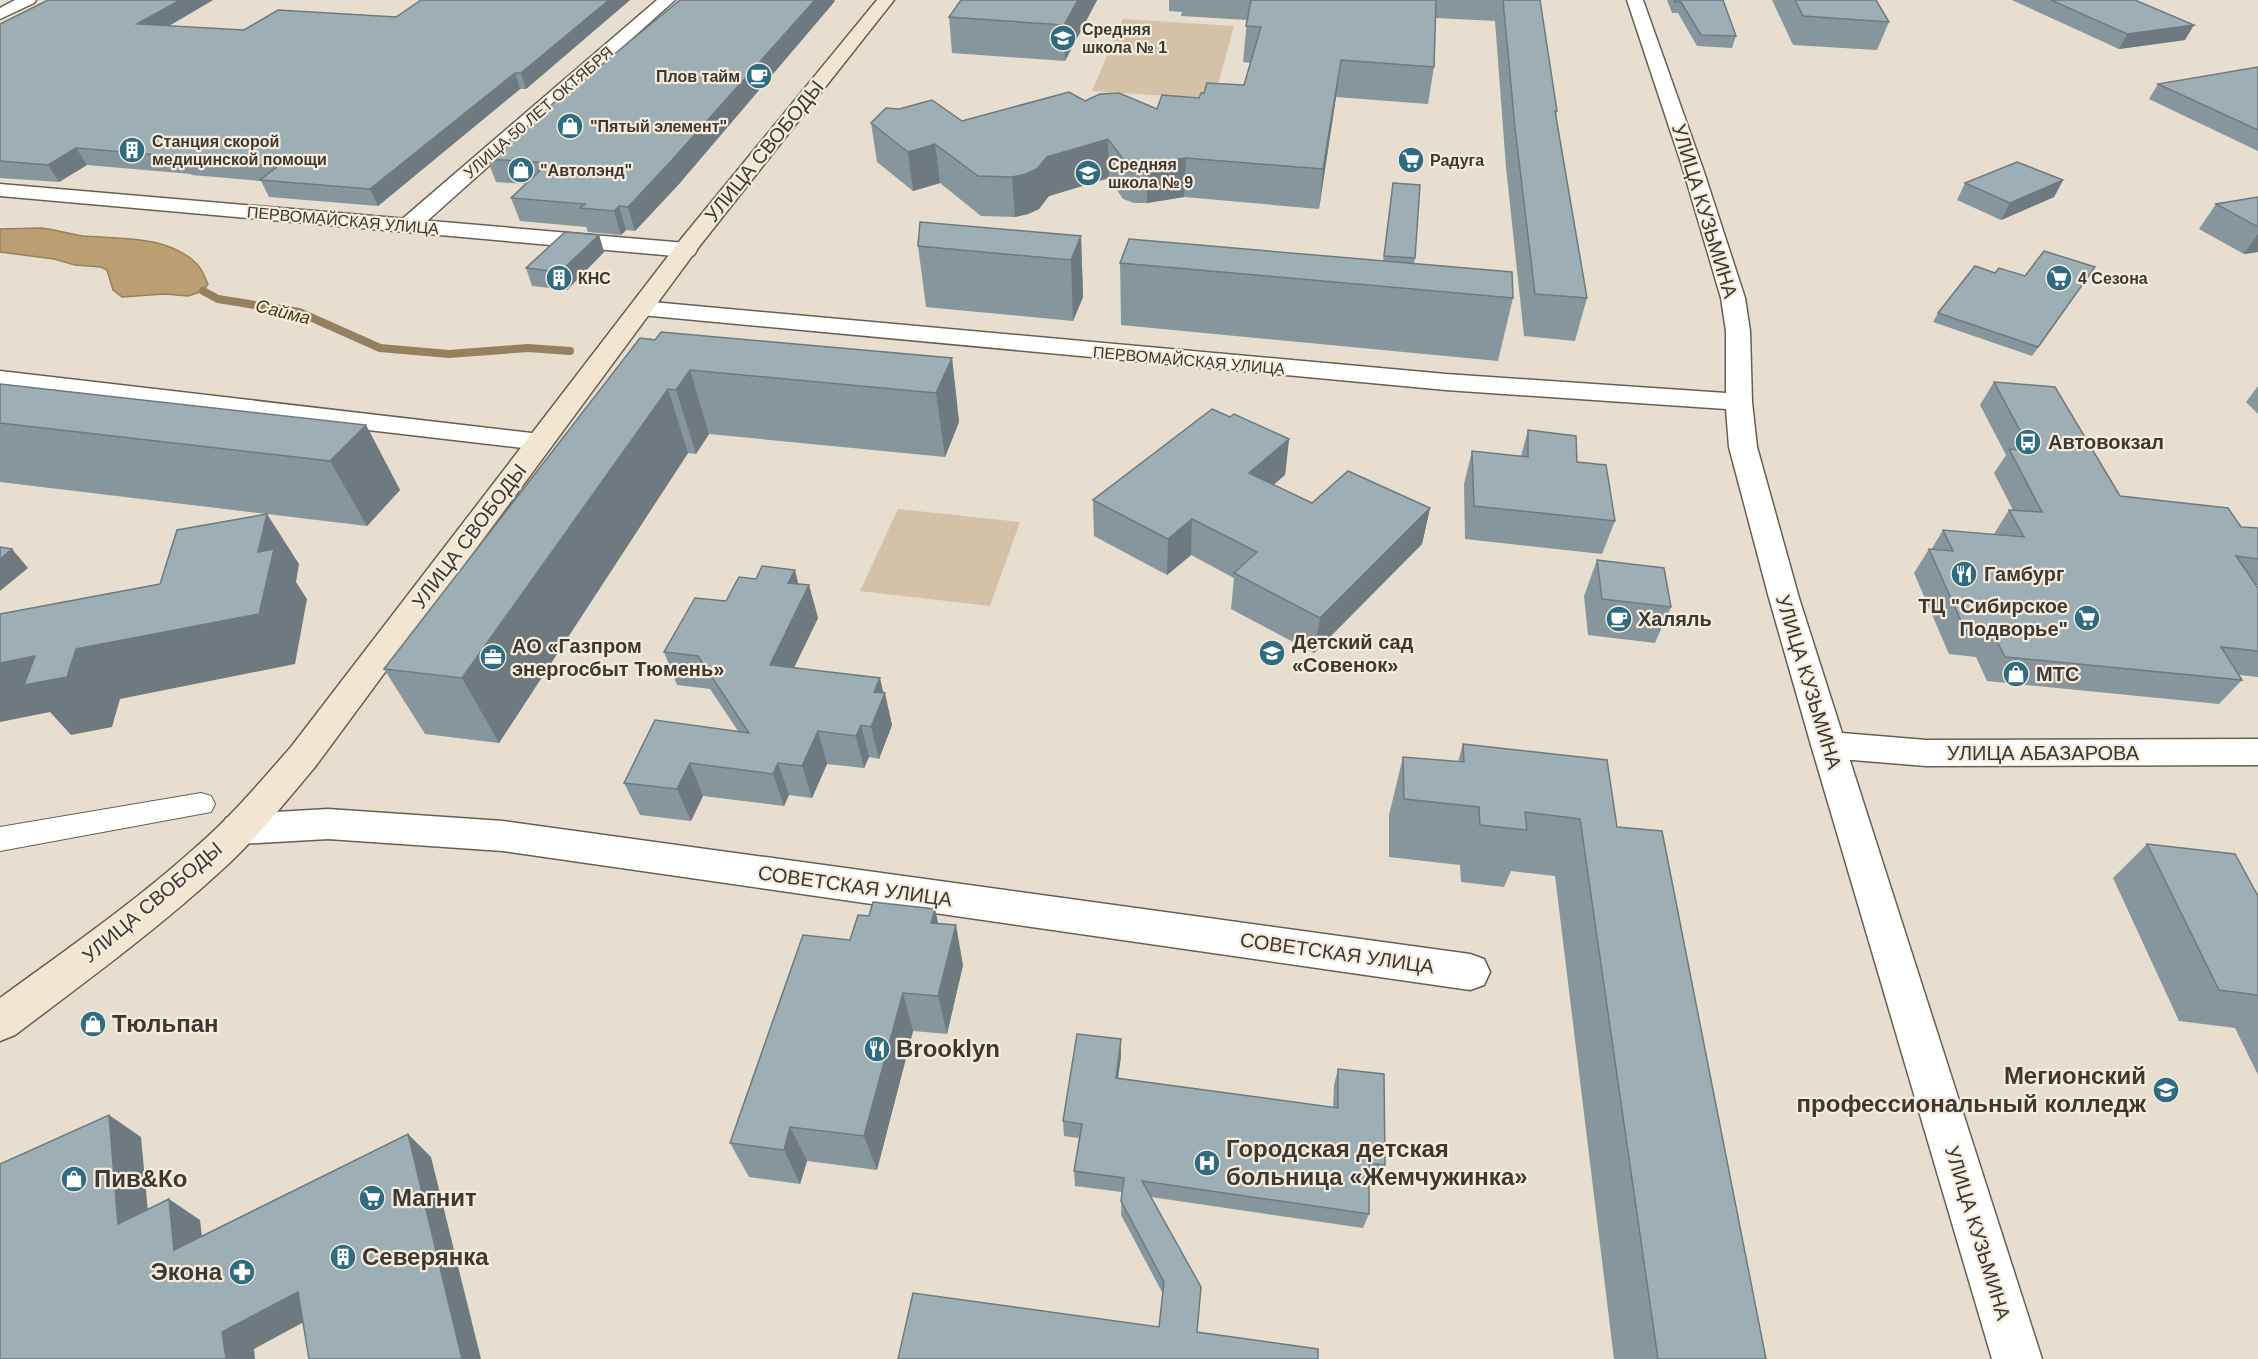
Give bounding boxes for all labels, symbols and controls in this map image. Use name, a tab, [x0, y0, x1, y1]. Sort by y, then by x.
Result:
place label: Средняя школа № 1	[1082, 21, 1167, 56]
school or university icon: Средняя школа № 1	[1048, 23, 1078, 53]
street label: УЛИЦА 50 ЛЕТ ОКТЯБРЯ	[461, 43, 616, 182]
cafe icon: Плов тайм	[744, 61, 774, 91]
place label: Плов тайм	[656, 68, 740, 85]
street label: УЛИЦА СВОБОДЫ	[700, 76, 828, 226]
shop icon: "Пятый элемент"	[555, 111, 585, 141]
place label: "Пятый элемент"	[590, 118, 727, 135]
street label: УЛИЦА КУЗЬМИНА	[1668, 121, 1742, 301]
place label: Станция скорой медицинской помощи	[152, 133, 327, 168]
building icon: Станция скорой медицинской помощи	[117, 135, 147, 165]
supermarket icon: Радуга	[1396, 145, 1426, 175]
place label: Радуга	[1430, 152, 1484, 169]
shop icon: "Автолэнд"	[506, 155, 536, 185]
place label: Средняя школа № 9	[1108, 156, 1193, 191]
school or university icon: Средняя школа № 9	[1073, 158, 1103, 188]
place label: "Автолэнд"	[540, 162, 632, 179]
street label: ПЕРВОМАЙСКАЯ УЛИЦА	[246, 203, 440, 237]
building icon: КНС	[544, 263, 574, 293]
supermarket icon: 4 Сезона	[2044, 263, 2074, 293]
place label: КНС	[578, 270, 611, 287]
place label: 4 Сезона	[2078, 270, 2148, 287]
water label: Сайма	[254, 296, 312, 328]
street label: ПЕРВОМАЙСКАЯ УЛИЦА	[1092, 343, 1286, 377]
bus stop icon: Автовокзал	[2013, 427, 2043, 457]
place label: Автовокзал	[2048, 431, 2164, 453]
street label: УЛИЦА СВОБОДЫ	[407, 459, 531, 613]
restaurant icon: Гамбург	[1949, 559, 1979, 589]
place label: Гамбург	[1984, 563, 2064, 585]
street label: УЛИЦА КУЗЬМИНА	[1772, 592, 1846, 772]
place label: ТЦ "Сибирское Подворье"	[1918, 595, 2068, 640]
supermarket icon: ТЦ "Сибирское Подворье"	[2072, 603, 2102, 633]
cafe icon: Халяль	[1604, 604, 1634, 634]
place label: Халяль	[1638, 608, 1712, 630]
place label: Детский сад «Совенок»	[1292, 631, 1414, 676]
place label: АО «Газпром энергосбыт Тюмень»	[512, 635, 724, 680]
school or university icon: Детский сад «Совенок»	[1257, 638, 1287, 668]
office icon: АО «Газпром энергосбыт Тюмень»	[478, 642, 508, 672]
shop icon: МТС	[2001, 659, 2031, 689]
place label: МТС	[2036, 663, 2079, 685]
street label: УЛИЦА АБАЗАРОВА	[1947, 742, 2140, 764]
street label: УЛИЦА СВОБОДЫ	[78, 837, 226, 967]
street label: СОВЕТСКАЯ УЛИЦА	[757, 861, 954, 911]
street label: СОВЕТСКАЯ УЛИЦА	[1239, 928, 1436, 978]
shop icon: Тюльпан	[78, 1009, 108, 1039]
place label: Тюльпан	[112, 1010, 219, 1037]
restaurant icon: Brooklyn	[862, 1034, 892, 1064]
place label: Brooklyn	[896, 1035, 1000, 1062]
place label: Мегионский профессиональный колледж	[1797, 1062, 2147, 1117]
school or university icon: Мегионский профессиональный колледж	[2151, 1075, 2181, 1105]
place label: Городская детская больница «Жемчужинка»	[1226, 1135, 1528, 1190]
street label: УЛИЦА КУЗЬМИНА	[1941, 1143, 2015, 1323]
hospital icon: Городская детская больница «Жемчужинка»	[1192, 1148, 1222, 1178]
shop icon: Пив&Ко	[59, 1164, 89, 1194]
place label: Пив&Ко	[94, 1165, 187, 1192]
supermarket icon: Магнит	[357, 1183, 387, 1213]
place label: Магнит	[392, 1184, 477, 1211]
building icon: Северянка	[328, 1242, 358, 1272]
place label: Северянка	[362, 1243, 489, 1270]
pharmacy icon: Экона	[227, 1257, 257, 1287]
place label: Экона	[151, 1258, 223, 1285]

